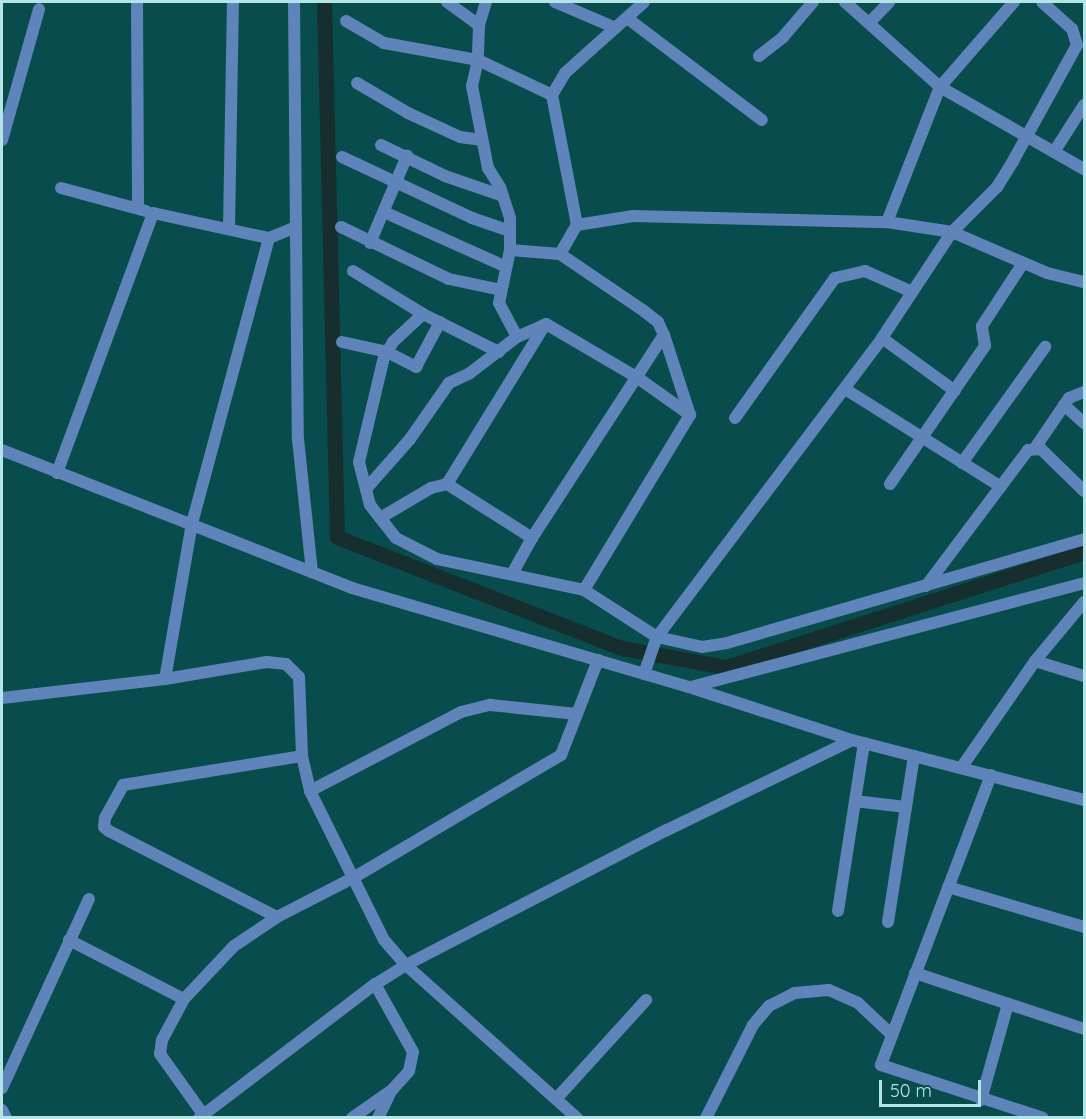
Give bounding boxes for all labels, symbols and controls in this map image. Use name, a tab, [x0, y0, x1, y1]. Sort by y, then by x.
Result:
scale bar	[882, 1068, 984, 1106]
text: 50 m	[890, 1079, 932, 1102]

